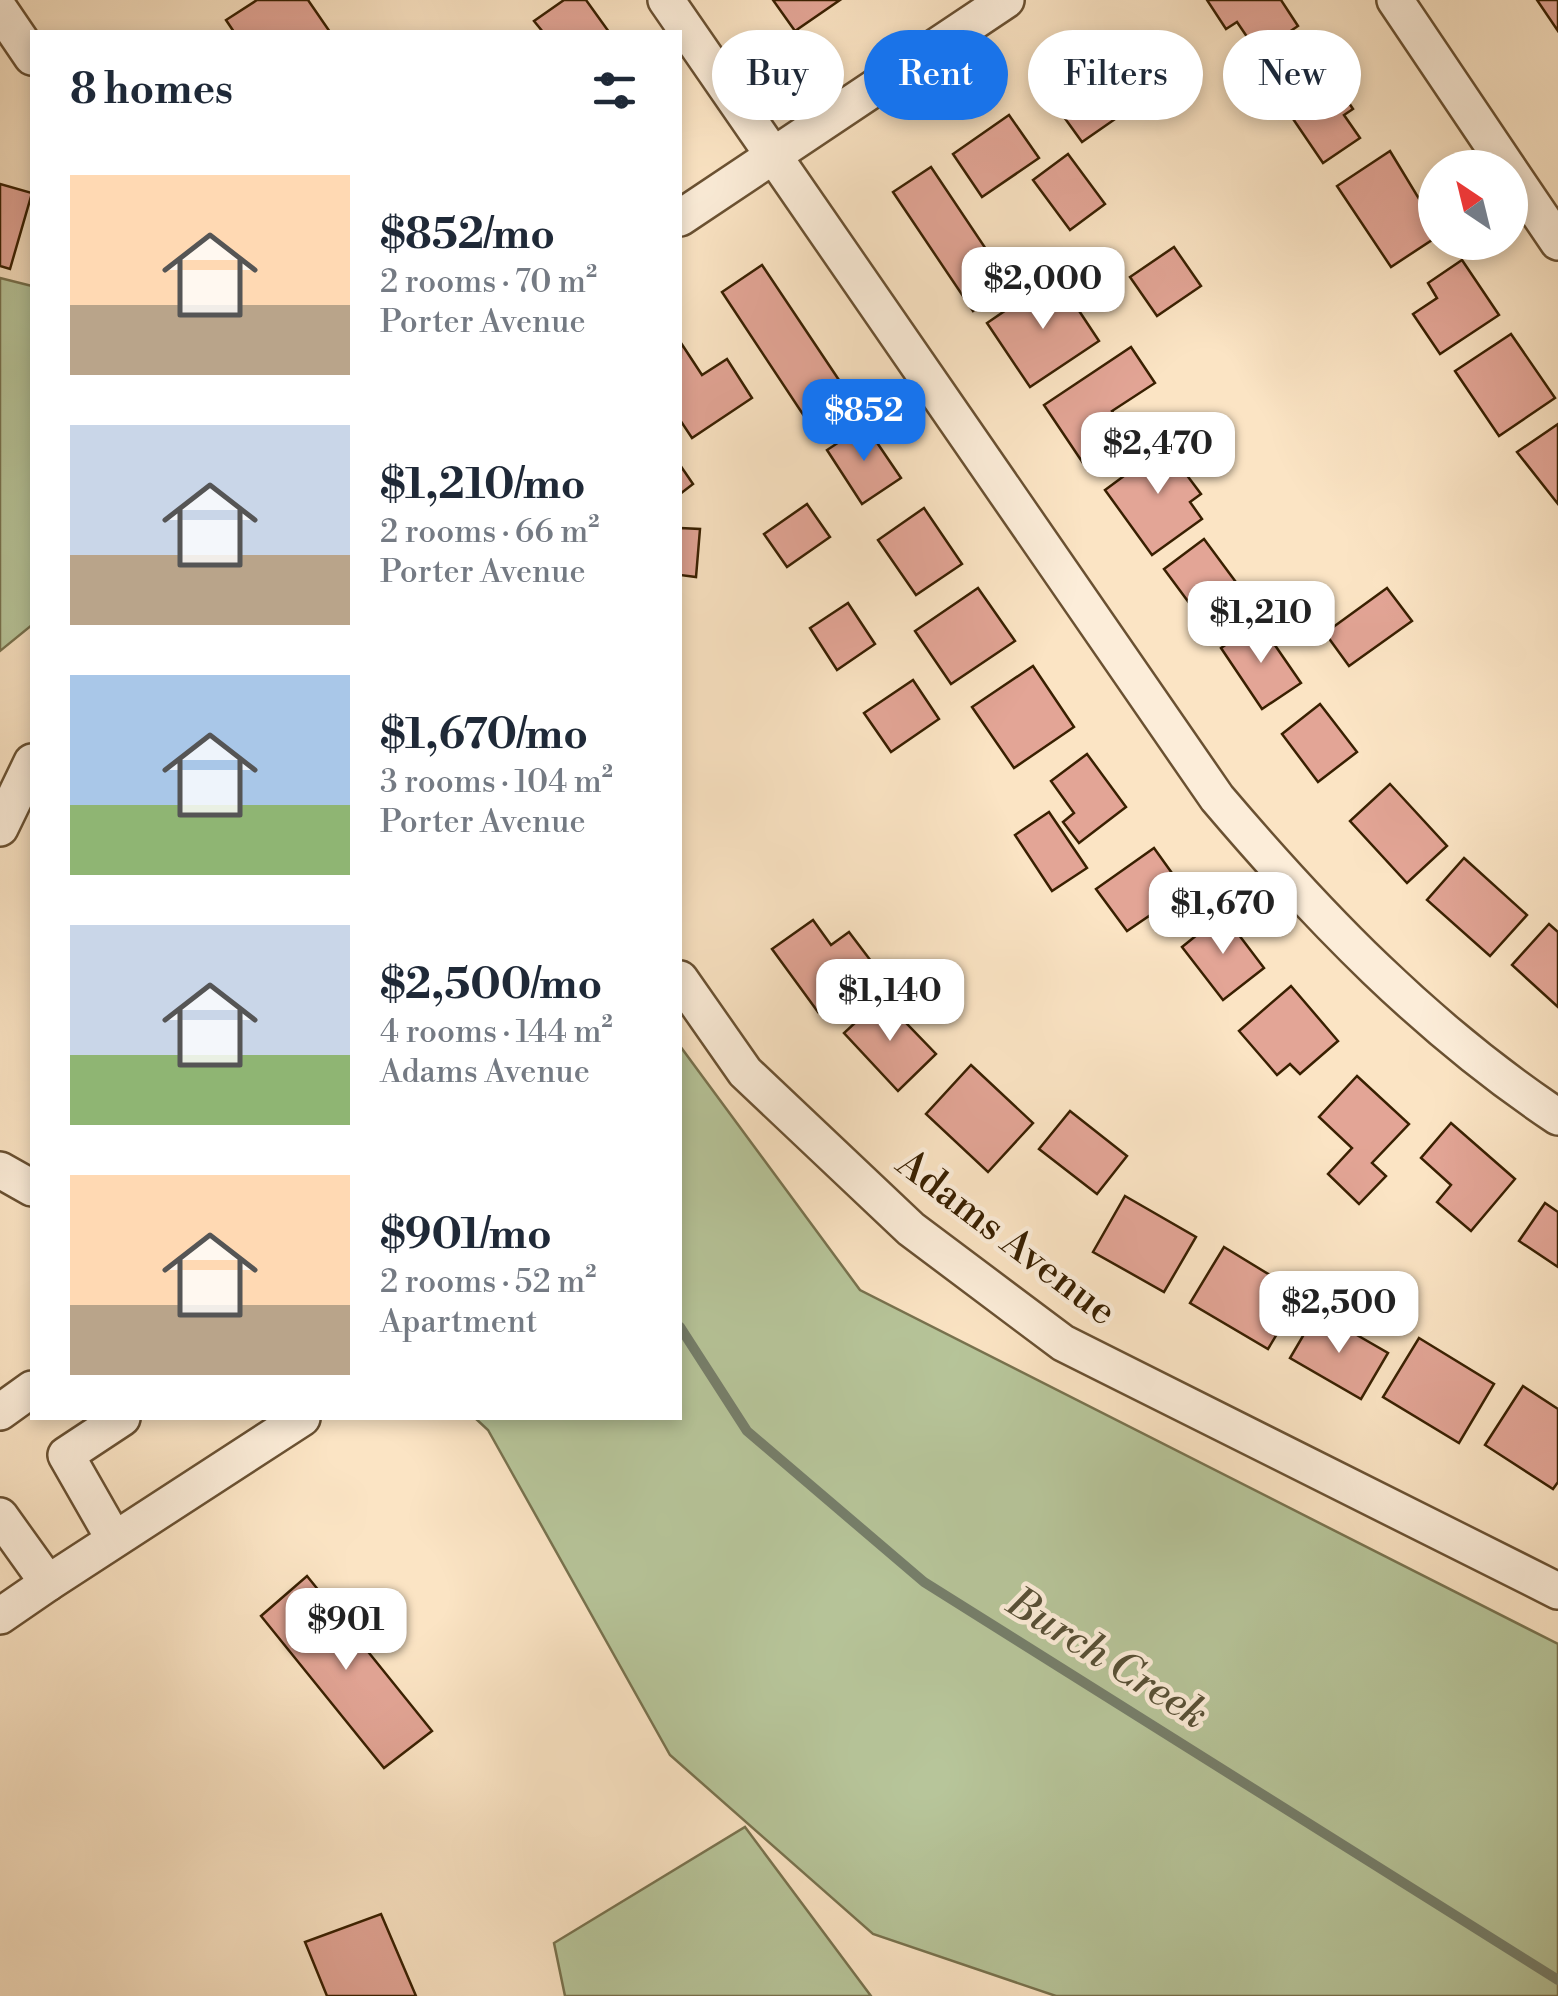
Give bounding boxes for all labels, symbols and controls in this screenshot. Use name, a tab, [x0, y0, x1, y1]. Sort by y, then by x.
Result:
chip: Buy	[712, 30, 844, 120]
chip: Rent	[864, 30, 1008, 120]
chip: Filters	[1028, 30, 1203, 120]
chip: New	[1223, 30, 1361, 120]
icon: filters	[587, 63, 642, 118]
text: 8 homes	[70, 64, 233, 117]
north arrow	[1418, 150, 1528, 260]
map controls	[1418, 150, 1528, 260]
text: $852/mo	[380, 209, 555, 262]
icon: home	[150, 215, 270, 335]
pin: $2,000	[962, 247, 1124, 332]
text: $2,000	[984, 259, 1102, 299]
text: 2 rooms · 70 m²	[380, 262, 597, 302]
text: Porter Avenue	[380, 302, 586, 342]
pin: $852	[805, 379, 923, 464]
text: $852	[824, 391, 904, 431]
pin: $2,470	[1077, 412, 1239, 497]
text: $2,470	[1103, 424, 1213, 464]
text: $1,210/mo	[380, 459, 586, 512]
icon: home	[150, 465, 270, 585]
text: 2 rooms · 66 m²	[380, 512, 599, 552]
text: Porter Avenue	[380, 552, 586, 592]
pin: $1,210	[1180, 581, 1342, 666]
text: $1,210	[1210, 593, 1312, 633]
text: $1,670/mo	[380, 709, 588, 762]
icon: home	[150, 715, 270, 835]
text: 3 rooms · 104 m²	[380, 762, 613, 802]
text: Porter Avenue	[380, 802, 586, 842]
pin: $1,670	[1142, 872, 1304, 957]
text: $1,670	[1171, 884, 1275, 924]
text: $2,500/mo	[380, 959, 602, 1012]
pin: $1,140	[809, 959, 971, 1044]
icon: home	[150, 965, 270, 1085]
text: $1,140	[838, 971, 942, 1011]
text: 4 rooms · 144 m²	[380, 1012, 613, 1052]
text: Adams Avenue	[380, 1052, 590, 1092]
street label: Adams Avenue	[885, 1138, 1126, 1337]
text: $901/mo	[380, 1209, 552, 1262]
icon: home	[150, 1215, 270, 1335]
text: 2 rooms · 52 m²	[380, 1262, 596, 1302]
pin: $2,500	[1258, 1271, 1420, 1356]
text: $2,500	[1281, 1283, 1397, 1323]
text: Apartment	[380, 1302, 537, 1342]
water label: Burch Creek	[996, 1576, 1217, 1742]
pin: $901	[287, 1588, 405, 1673]
text: $901	[308, 1600, 384, 1640]

